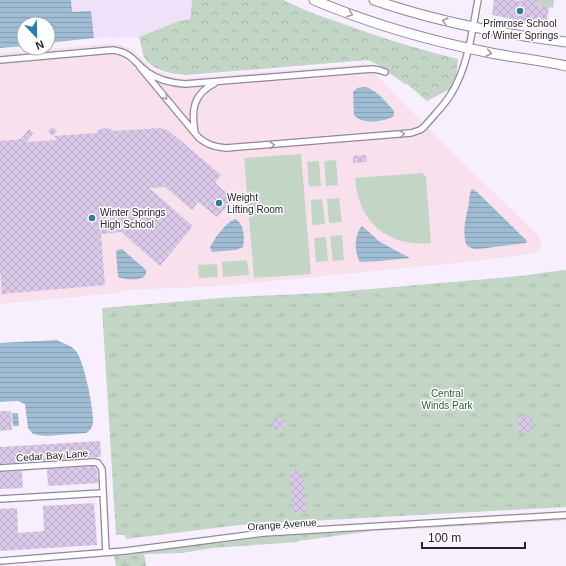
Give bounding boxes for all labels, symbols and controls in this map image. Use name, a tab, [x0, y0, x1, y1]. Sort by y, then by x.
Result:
marker: Primrose School of Winter Springs	[515, 6, 525, 16]
one-way arrow	[347, 10, 354, 18]
north arrow	[16, 16, 56, 56]
one-way arrow	[442, 17, 449, 26]
place label: Primrose School of Winter Springs	[482, 18, 558, 41]
text: N	[34, 38, 46, 52]
one-way arrow	[486, 48, 492, 56]
one-way arrow	[160, 92, 167, 99]
one-way arrow	[399, 130, 405, 139]
one-way arrow	[269, 140, 275, 149]
place label: Weight Lifting Room	[227, 192, 283, 215]
marker: Weight Lifting Room	[214, 198, 224, 208]
place label: Winter Springs High School	[100, 207, 166, 230]
marker: Winter Springs High School	[87, 213, 97, 223]
park label: Central Winds Park	[421, 388, 474, 411]
street label: Cedar Bay Lane	[16, 447, 89, 464]
street label: Orange Avenue	[247, 517, 317, 532]
scale bar	[422, 524, 525, 550]
text: 100 m	[428, 531, 461, 545]

